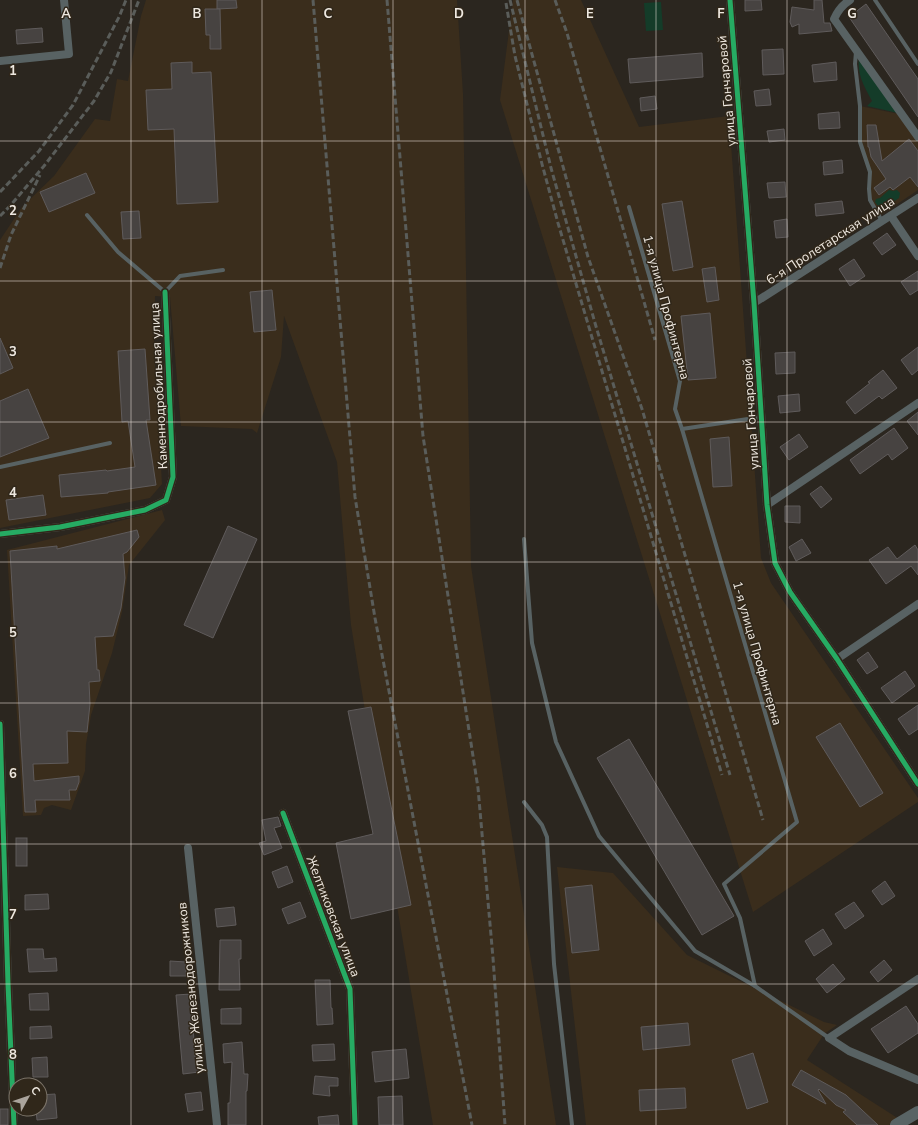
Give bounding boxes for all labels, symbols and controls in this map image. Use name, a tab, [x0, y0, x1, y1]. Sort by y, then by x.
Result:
text: A	[61, 5, 71, 23]
text: B	[193, 5, 202, 23]
text: C	[324, 5, 333, 23]
text: D	[454, 5, 464, 23]
text: E	[586, 5, 594, 23]
text: F	[717, 5, 725, 23]
text: G	[847, 5, 857, 23]
street label: улица Гончаровой	[713, 35, 741, 147]
text: 1	[9, 62, 17, 80]
street label: 6-я Пролетарская улица	[763, 192, 898, 289]
text: 2	[9, 202, 17, 220]
street label: 1-я улица Профинтерна	[638, 233, 694, 381]
street label: Каменнодробильная улица	[146, 302, 172, 470]
text: 3	[9, 343, 17, 361]
street label: улица Гончаровой	[738, 358, 764, 470]
text: 4	[9, 484, 17, 502]
street label: 1-я улица Профинтерна	[728, 579, 786, 727]
text: 5	[9, 624, 17, 642]
text: 6	[9, 765, 17, 783]
street label: Желтиковская улица	[302, 853, 364, 979]
street label: улица Железнодорожников	[173, 901, 209, 1074]
text: 7	[9, 906, 17, 924]
text: 8	[9, 1046, 17, 1064]
north arrow	[8, 1077, 48, 1117]
text: С	[27, 1083, 44, 1099]

